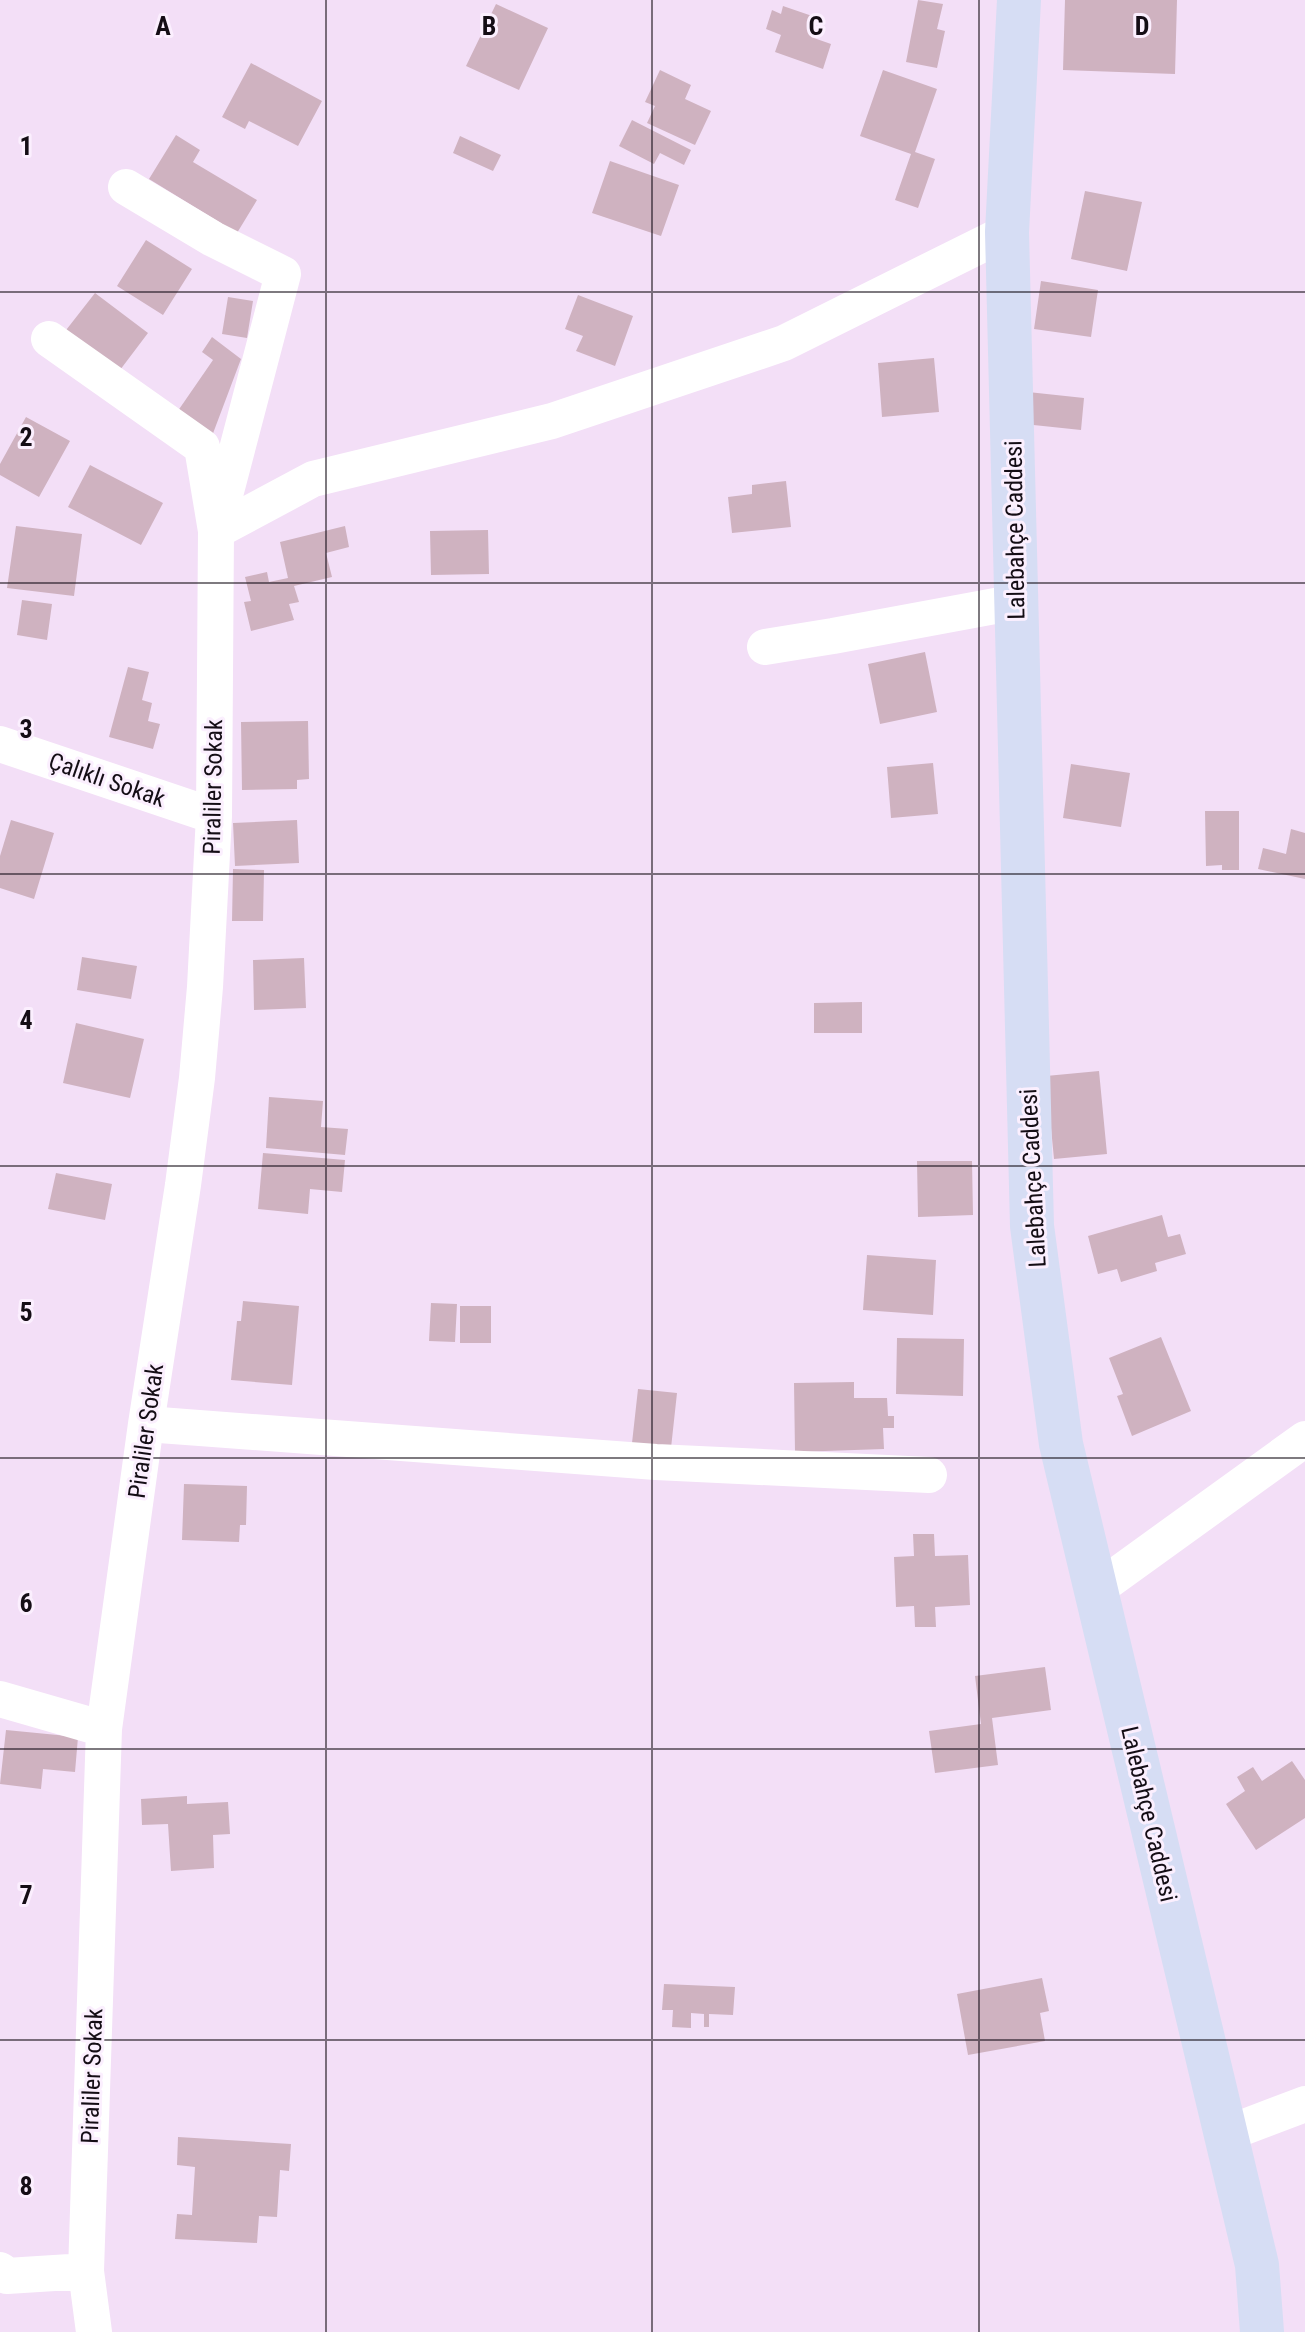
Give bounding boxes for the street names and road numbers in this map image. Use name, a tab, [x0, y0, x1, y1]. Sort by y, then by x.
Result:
street label: Lalebahçe Caddesi	[999, 440, 1031, 620]
street label: Piraliler Sokak	[198, 719, 228, 855]
street label: Çalıklı Sokak	[45, 747, 169, 813]
street label: Lalebahçe Caddesi	[1014, 1088, 1052, 1268]
street label: Piraliler Sokak	[123, 1362, 169, 1500]
street label: Lalebahçe Caddesi	[1115, 1724, 1183, 1904]
street label: Piraliler Sokak	[76, 2008, 108, 2144]

